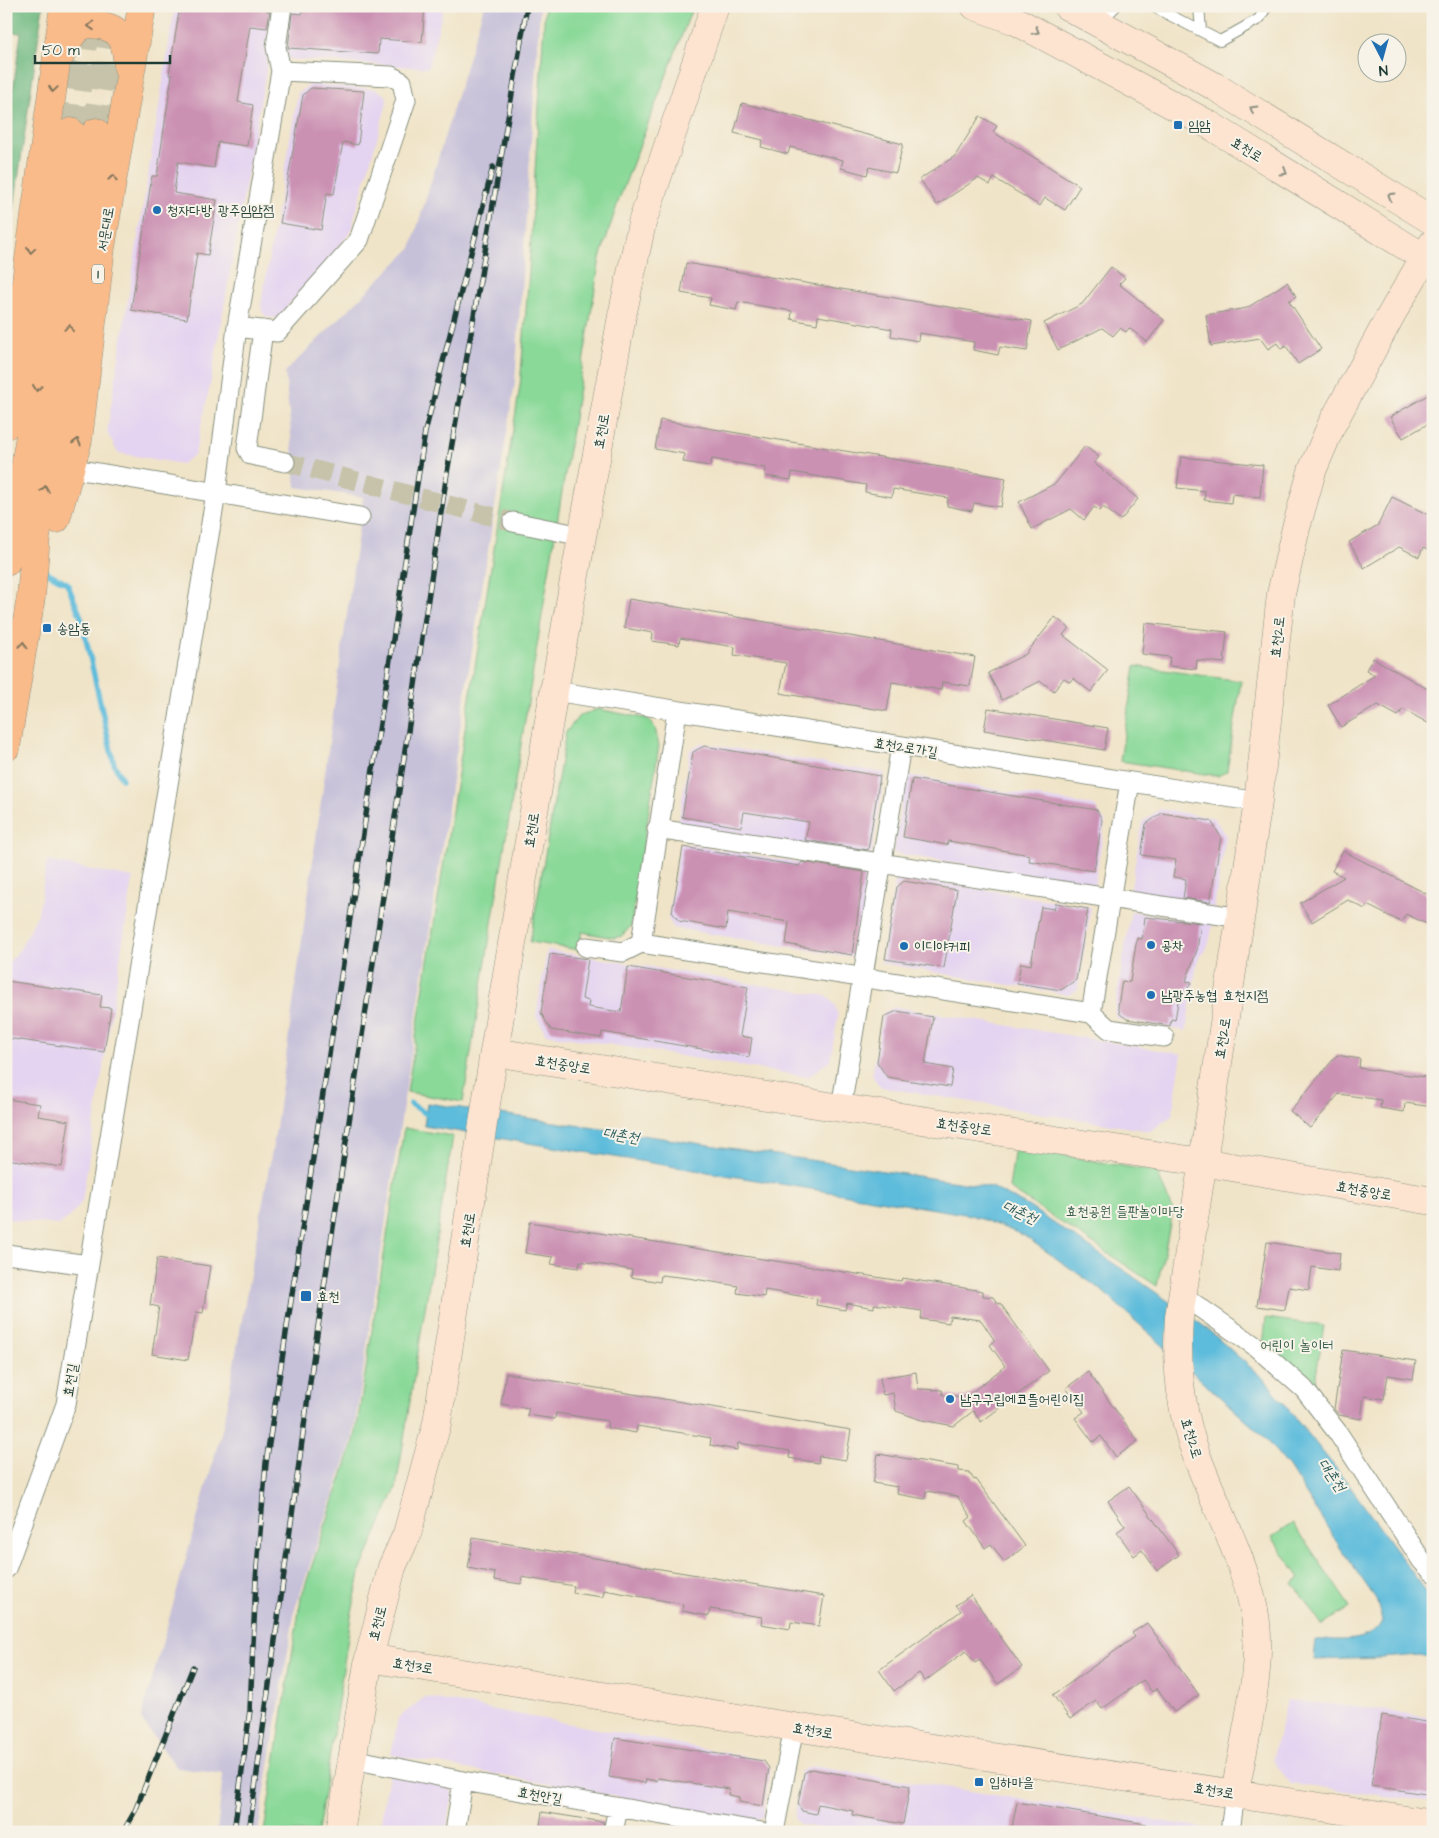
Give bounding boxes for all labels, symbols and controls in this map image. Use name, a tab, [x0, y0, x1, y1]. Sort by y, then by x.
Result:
one-way arrow	[87, 20, 95, 31]
one-way arrow	[1031, 25, 1040, 35]
scale bar	[35, 32, 170, 64]
north arrow	[1356, 32, 1406, 82]
text: 50 m	[42, 40, 80, 61]
text: N	[1378, 60, 1389, 80]
one-way arrow	[48, 86, 59, 94]
one-way arrow	[1250, 106, 1259, 116]
place label: 임암	[1188, 116, 1211, 136]
marker: 임암	[1172, 119, 1184, 131]
street label: 효천로	[1227, 132, 1266, 167]
one-way arrow	[1279, 166, 1288, 175]
one-way arrow	[108, 173, 118, 182]
one-way arrow	[1387, 192, 1396, 202]
place label: 청자다방 광주임암점	[167, 201, 274, 221]
marker: 청자다방 광주임암점	[151, 204, 163, 216]
street label: 서문대로	[93, 205, 119, 253]
one-way arrow	[26, 247, 37, 255]
road number: 1	[92, 264, 104, 284]
one-way arrow	[63, 324, 74, 332]
one-way arrow	[32, 385, 43, 393]
street label: 효천1로	[589, 412, 615, 450]
one-way arrow	[71, 438, 82, 447]
one-way arrow	[39, 485, 49, 494]
street label: 효천2로	[1266, 615, 1290, 659]
place label: 송암동	[57, 619, 91, 639]
marker: 송암동	[41, 622, 53, 634]
one-way arrow	[17, 641, 28, 649]
street label: 효천2로가길	[873, 733, 940, 763]
street label: 효천1로	[519, 811, 545, 849]
place label: 공차	[1161, 936, 1184, 956]
place label: 이디야커피	[914, 937, 970, 957]
marker: 공차	[1145, 939, 1157, 951]
marker: 이디야커피	[898, 940, 910, 952]
place label: 남광주농협 효천지점	[1161, 986, 1268, 1006]
marker: 남광주농협 효천지점	[1145, 989, 1157, 1001]
street label: 효천2로	[1210, 1016, 1236, 1060]
street label: 효천중앙로	[533, 1051, 592, 1079]
street label: 효천중앙로	[935, 1113, 993, 1141]
water label: 대촌천	[601, 1122, 642, 1149]
street label: 효천중앙로	[1334, 1176, 1393, 1206]
water label: 대촌천	[999, 1195, 1042, 1230]
park label: 효천공원 들판놀이마당	[1066, 1202, 1185, 1222]
street label: 효천1로	[455, 1211, 481, 1249]
place label: 효천	[317, 1287, 340, 1307]
marker: 효천	[299, 1289, 313, 1303]
park label: 어린이 놀이터	[1260, 1336, 1334, 1356]
street label: 효천길	[58, 1361, 84, 1398]
place label: 남구구립에코뜰어린이집	[960, 1390, 1084, 1410]
marker: 남구구립에코뜰어린이집	[944, 1393, 956, 1405]
street label: 효천2로	[1175, 1415, 1207, 1461]
water label: 대촌천	[1313, 1454, 1352, 1498]
street label: 효천1로	[364, 1604, 392, 1643]
street label: 효천3로	[391, 1653, 435, 1679]
street label: 효천3로	[791, 1718, 835, 1744]
place label: 입하마을	[989, 1773, 1034, 1793]
marker: 입하마을	[973, 1776, 985, 1788]
street label: 효천3로	[1192, 1778, 1236, 1804]
street label: 효천안길	[516, 1782, 564, 1810]

